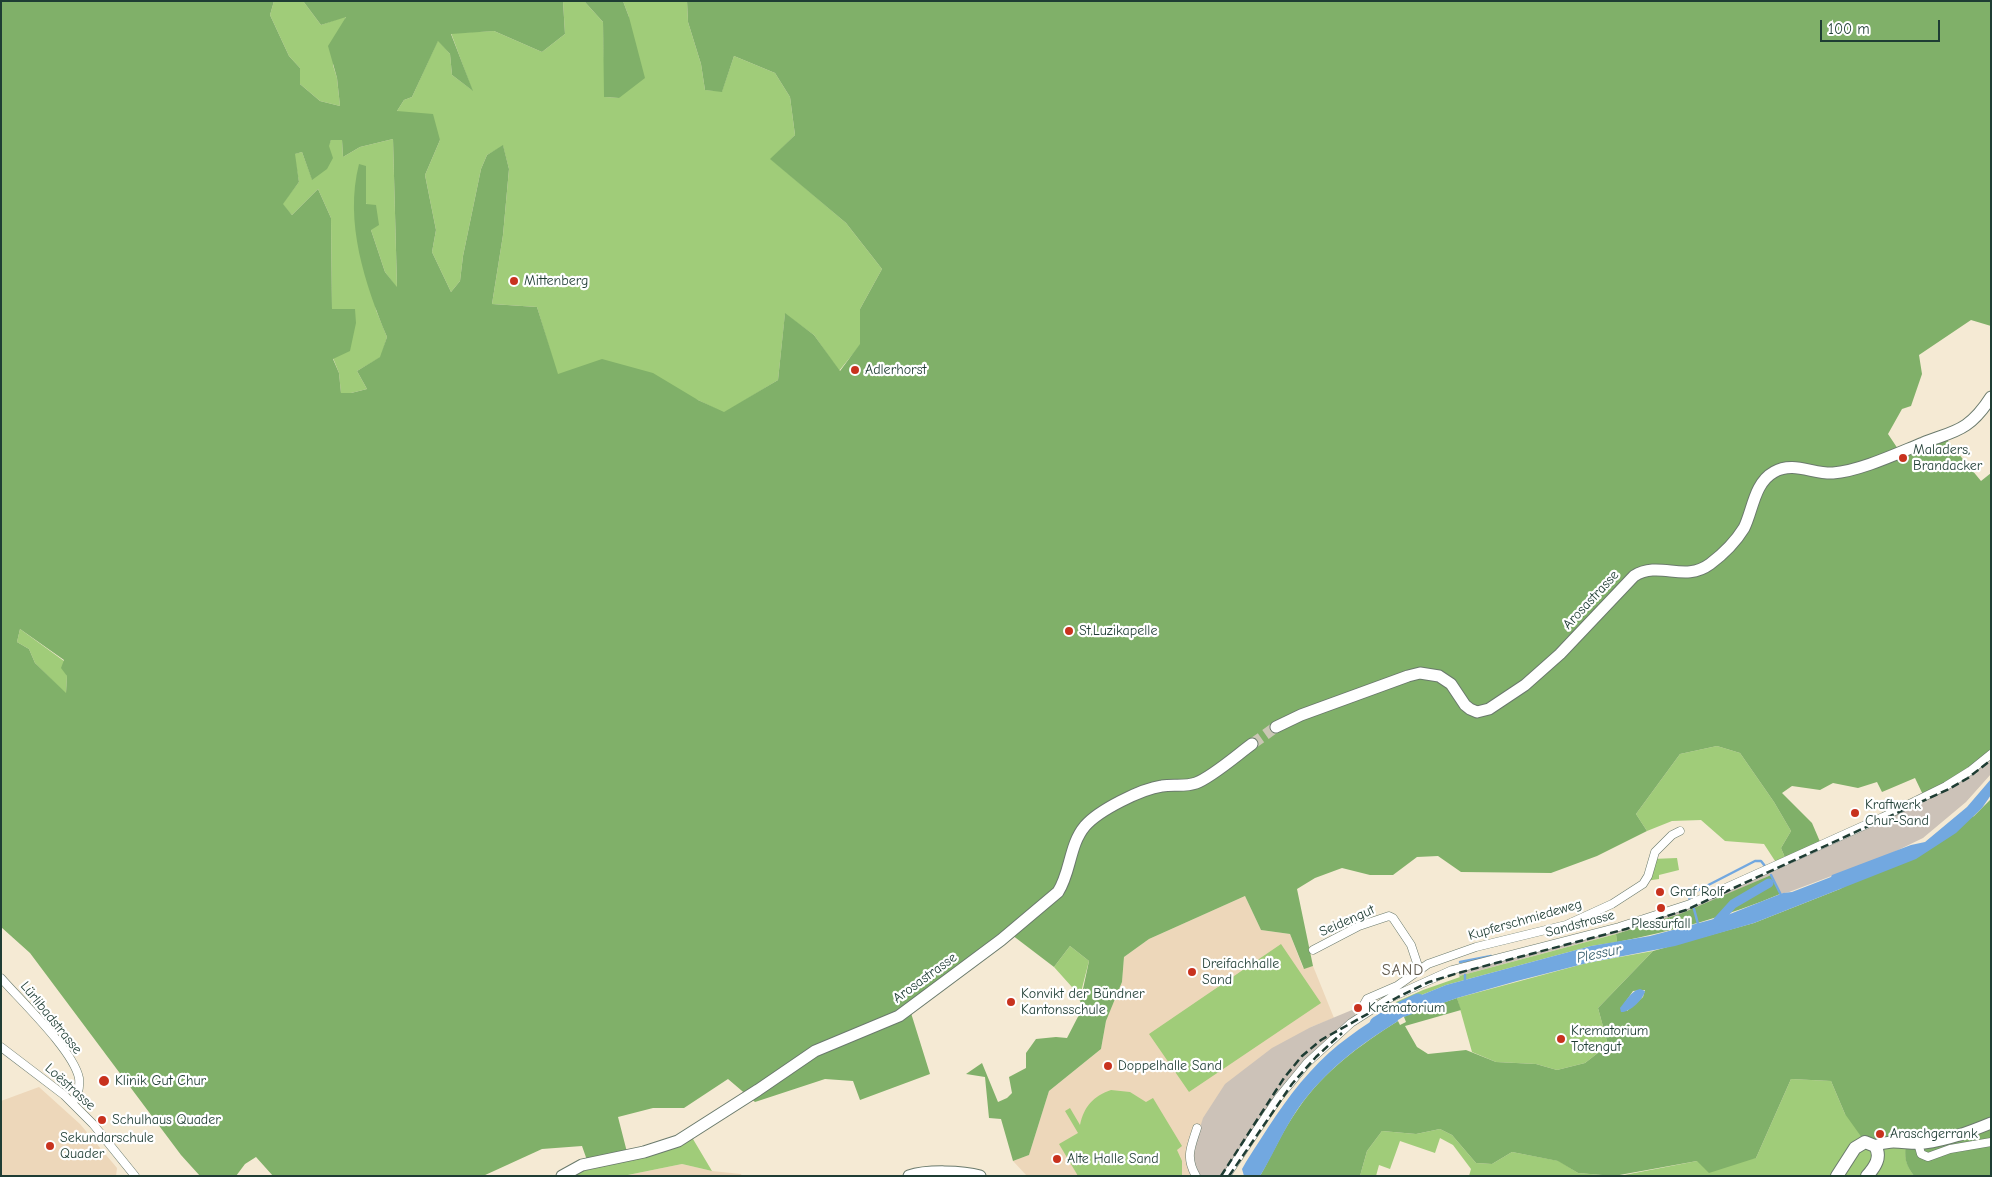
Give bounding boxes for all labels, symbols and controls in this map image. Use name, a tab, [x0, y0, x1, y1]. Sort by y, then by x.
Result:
scale bar	[1822, 10, 1942, 42]
text: 100 m	[1828, 20, 1870, 38]
place label: Mittenberg	[524, 273, 588, 289]
marker: Mittenberg	[508, 275, 520, 287]
place label: Adlerhorst	[865, 362, 926, 378]
marker: Adlerhorst	[849, 364, 861, 376]
place label: Maladers, Brandacker	[1913, 442, 1982, 474]
marker: Maladers, Brandacker	[1897, 452, 1909, 464]
street label: Arosastrasse	[1559, 567, 1623, 633]
place label: St.Luzikapelle	[1079, 623, 1157, 639]
marker: St.Luzikapelle	[1063, 625, 1075, 637]
place label: Kraftwerk Chur-Sand	[1865, 797, 1929, 830]
marker: Kraftwerk Chur-Sand	[1849, 807, 1861, 819]
place label: Graf Rolf	[1670, 884, 1724, 900]
marker: Graf Rolf	[1654, 886, 1666, 898]
street label: Kupferschmiedeweg	[1466, 896, 1584, 944]
street label: Seidengut	[1317, 901, 1377, 941]
marker: Plessurfall	[1655, 902, 1667, 914]
street label: Sandstrasse	[1543, 907, 1617, 941]
place label: Plessurfall	[1631, 916, 1691, 932]
water label: Plessur	[1575, 940, 1623, 968]
street label: Arosastrasse	[890, 949, 960, 1007]
place label: Dreifachhalle Sand	[1202, 956, 1279, 989]
district label: SAND	[1381, 960, 1425, 980]
marker: Dreifachhalle Sand	[1186, 966, 1198, 978]
street label: Lürlibadstrasse	[17, 978, 85, 1058]
place label: Konvikt der Bündner Kantonsschule	[1021, 986, 1144, 1019]
marker: Konvikt der Bündner Kantonsschule	[1005, 996, 1017, 1008]
place label: Krematorium	[1368, 1000, 1445, 1016]
marker: Krematorium	[1352, 1002, 1364, 1014]
place label: Krematorium Totengut	[1571, 1023, 1648, 1056]
marker: Krematorium Totengut	[1555, 1033, 1567, 1045]
place label: Doppelhalle Sand	[1118, 1058, 1222, 1074]
street label: Loëstrasse	[41, 1060, 99, 1114]
marker: Doppelhalle Sand	[1102, 1060, 1114, 1072]
place label: Klinik Gut Chur	[115, 1073, 206, 1089]
marker: Klinik Gut Chur	[97, 1074, 111, 1088]
place label: Schulhaus Quader	[112, 1112, 221, 1128]
marker: Schulhaus Quader	[96, 1114, 108, 1126]
place label: Araschgerrank	[1890, 1126, 1978, 1142]
marker: Araschgerrank	[1874, 1128, 1886, 1140]
place label: Sekundarschule Quader	[60, 1130, 154, 1162]
marker: Sekundarschule Quader	[44, 1140, 56, 1152]
place label: Alte Halle Sand	[1067, 1151, 1159, 1167]
marker: Alte Halle Sand	[1051, 1153, 1063, 1165]

